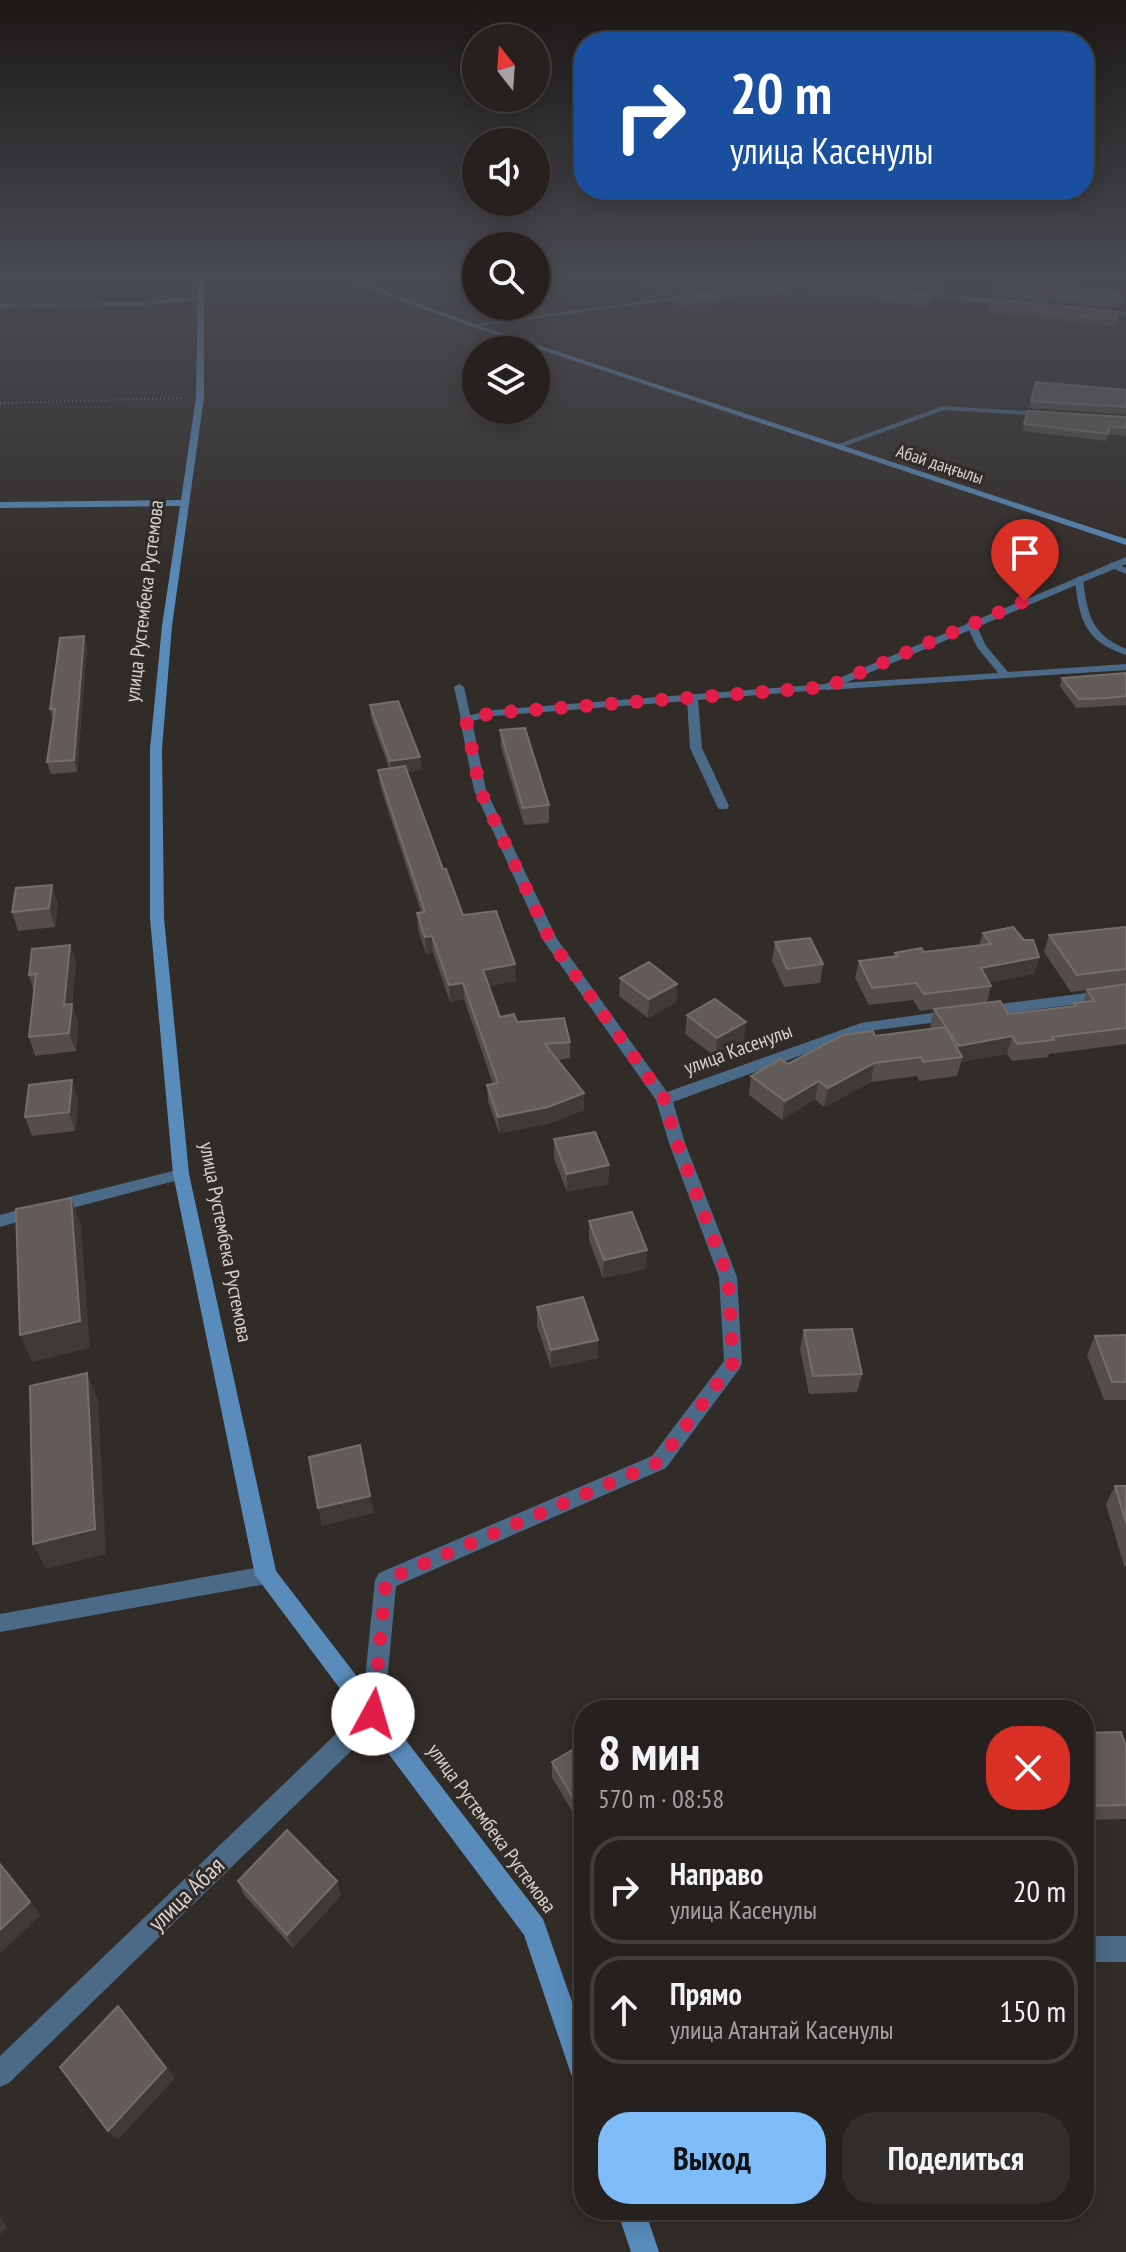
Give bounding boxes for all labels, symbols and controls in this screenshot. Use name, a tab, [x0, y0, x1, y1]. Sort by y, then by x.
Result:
north arrow	[462, 24, 550, 112]
map controls	[462, 24, 550, 424]
text: 20 m	[730, 57, 832, 129]
icon: right	[598, 64, 702, 168]
text: улица Касенулы	[730, 127, 933, 174]
button: sound	[462, 128, 550, 216]
button: search	[462, 232, 550, 320]
button: layers	[462, 336, 550, 424]
street label: Абай даңғылы	[893, 439, 987, 489]
street label: улица Рустембека Рустемова	[119, 499, 169, 703]
pin	[991, 519, 1059, 601]
icon: arrive	[1003, 531, 1047, 575]
street label: улица Касенулы	[680, 1017, 796, 1081]
street label: улица Рустембека Рустемова	[194, 1140, 258, 1344]
position arrow	[331, 1672, 415, 1756]
text: 8 мин	[598, 1721, 700, 1783]
button: close	[986, 1726, 1070, 1810]
street label: улица Рустембека Рустемова	[422, 1738, 562, 1918]
text: 570 m · 08:58	[598, 1782, 724, 1815]
street label: улица Абая	[141, 1850, 231, 1938]
text: Направо	[670, 1854, 763, 1893]
icon: right	[602, 1868, 646, 1912]
text: 20 m	[1013, 1871, 1066, 1910]
text: улица Касенулы	[670, 1893, 817, 1926]
text: Прямо	[670, 1974, 742, 2013]
icon: ahead	[602, 1988, 646, 2032]
text: 150 m	[1000, 1991, 1066, 2030]
text: улица Атантай Касенулы	[670, 2013, 894, 2046]
button: Выход	[598, 2112, 826, 2204]
button: Поделиться	[842, 2112, 1070, 2204]

